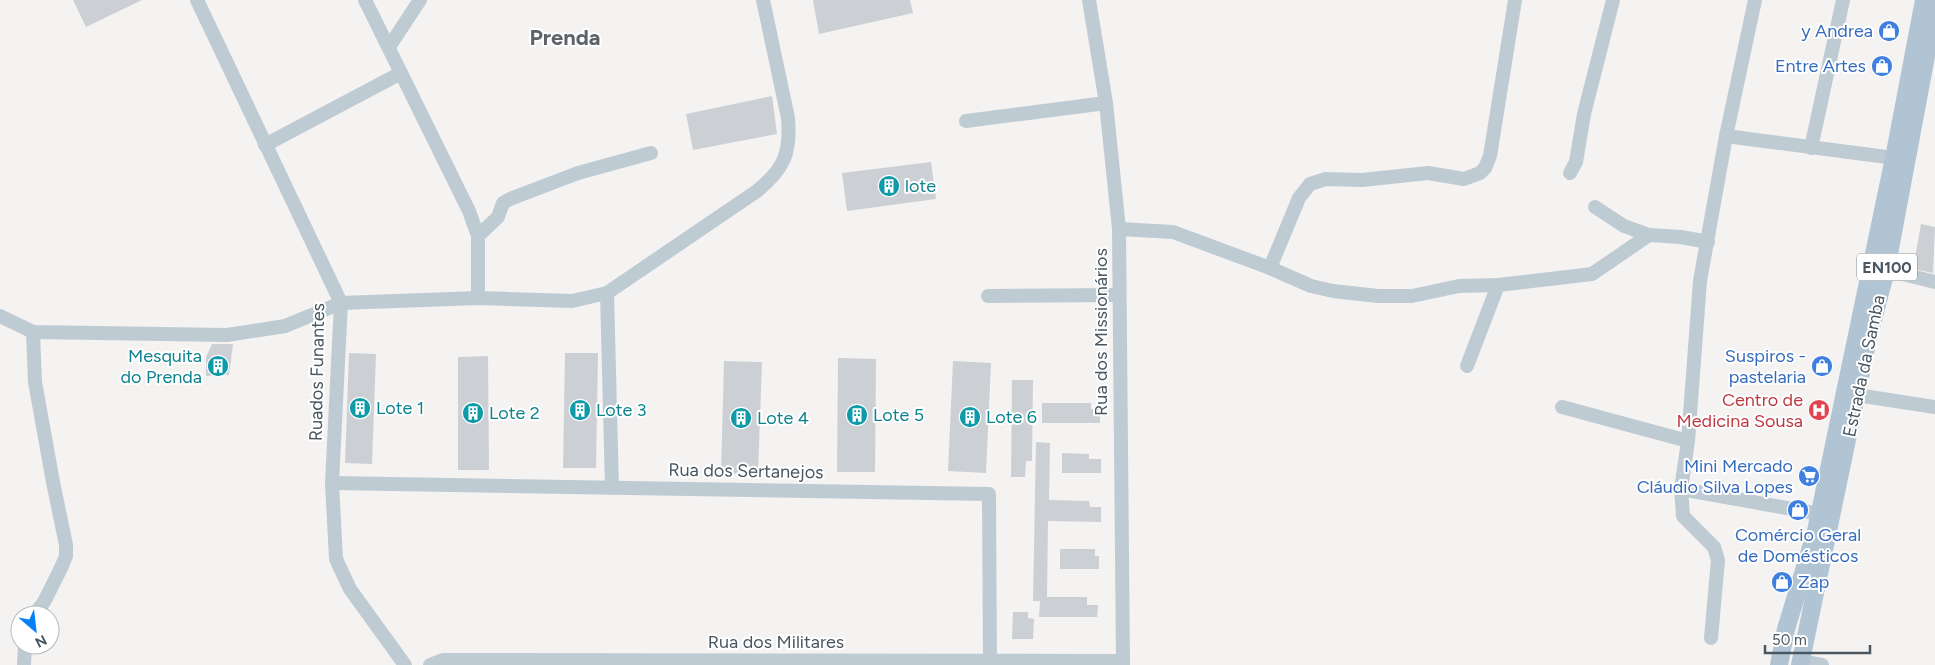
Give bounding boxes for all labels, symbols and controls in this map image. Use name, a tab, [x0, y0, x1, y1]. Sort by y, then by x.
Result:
shop icon: y Andrea	[1877, 19, 1901, 43]
place label: y Andrea	[1801, 20, 1873, 42]
district label: Prenda	[529, 24, 601, 51]
shop icon: Entre Artes	[1870, 54, 1894, 78]
place label: Entre Artes	[1775, 55, 1866, 77]
building icon: lote	[877, 174, 901, 198]
place label: lote	[905, 175, 936, 197]
street label: Rua dos Missionários	[1090, 248, 1112, 416]
road number: EN100	[1857, 253, 1917, 280]
street label: Estrada da Samba	[1838, 293, 1890, 439]
street label: Ruados Funantes	[305, 303, 329, 441]
place label: Mesquita do Prenda	[121, 345, 202, 388]
place label: Suspiros - pastelaria	[1725, 345, 1806, 388]
building icon: Mesquita do Prenda	[206, 354, 230, 378]
shop icon: Suspiros - pastelaria	[1810, 354, 1834, 378]
place label: Centro de Medicina Sousa	[1677, 389, 1803, 432]
building icon: Lote 1	[348, 396, 372, 420]
place label: Lote 1	[376, 397, 424, 419]
building icon: Lote 3	[568, 398, 592, 422]
hospital icon: Centro de Medicina Sousa	[1807, 398, 1831, 422]
place label: Lote 3	[596, 399, 647, 421]
building icon: Lote 2	[461, 401, 485, 425]
place label: Lote 2	[489, 402, 540, 424]
building icon: Lote 5	[845, 403, 869, 427]
place label: Lote 5	[873, 404, 924, 426]
building icon: Lote 6	[958, 405, 982, 429]
building icon: Lote 4	[729, 406, 753, 430]
place label: Lote 6	[986, 406, 1037, 428]
place label: Lote 4	[757, 407, 809, 429]
place label: Mini Mercado Cláudio Silva Lopes	[1637, 455, 1793, 498]
street label: Rua dos Sertanejos	[668, 459, 824, 483]
supermarket icon: Mini Mercado Cláudio Silva Lopes	[1797, 464, 1821, 488]
shop icon: Comércio Geral de Domésticos	[1786, 498, 1810, 522]
place label: Comércio Geral de Domésticos	[1735, 524, 1861, 567]
shop icon: Zap	[1770, 570, 1794, 594]
place label: Zap	[1798, 571, 1829, 593]
north arrow	[10, 605, 60, 655]
scale bar	[1765, 622, 1870, 654]
text: N	[32, 631, 50, 651]
street label: Rua dos Militares	[708, 631, 844, 653]
text: 50 m	[1772, 631, 1807, 649]

